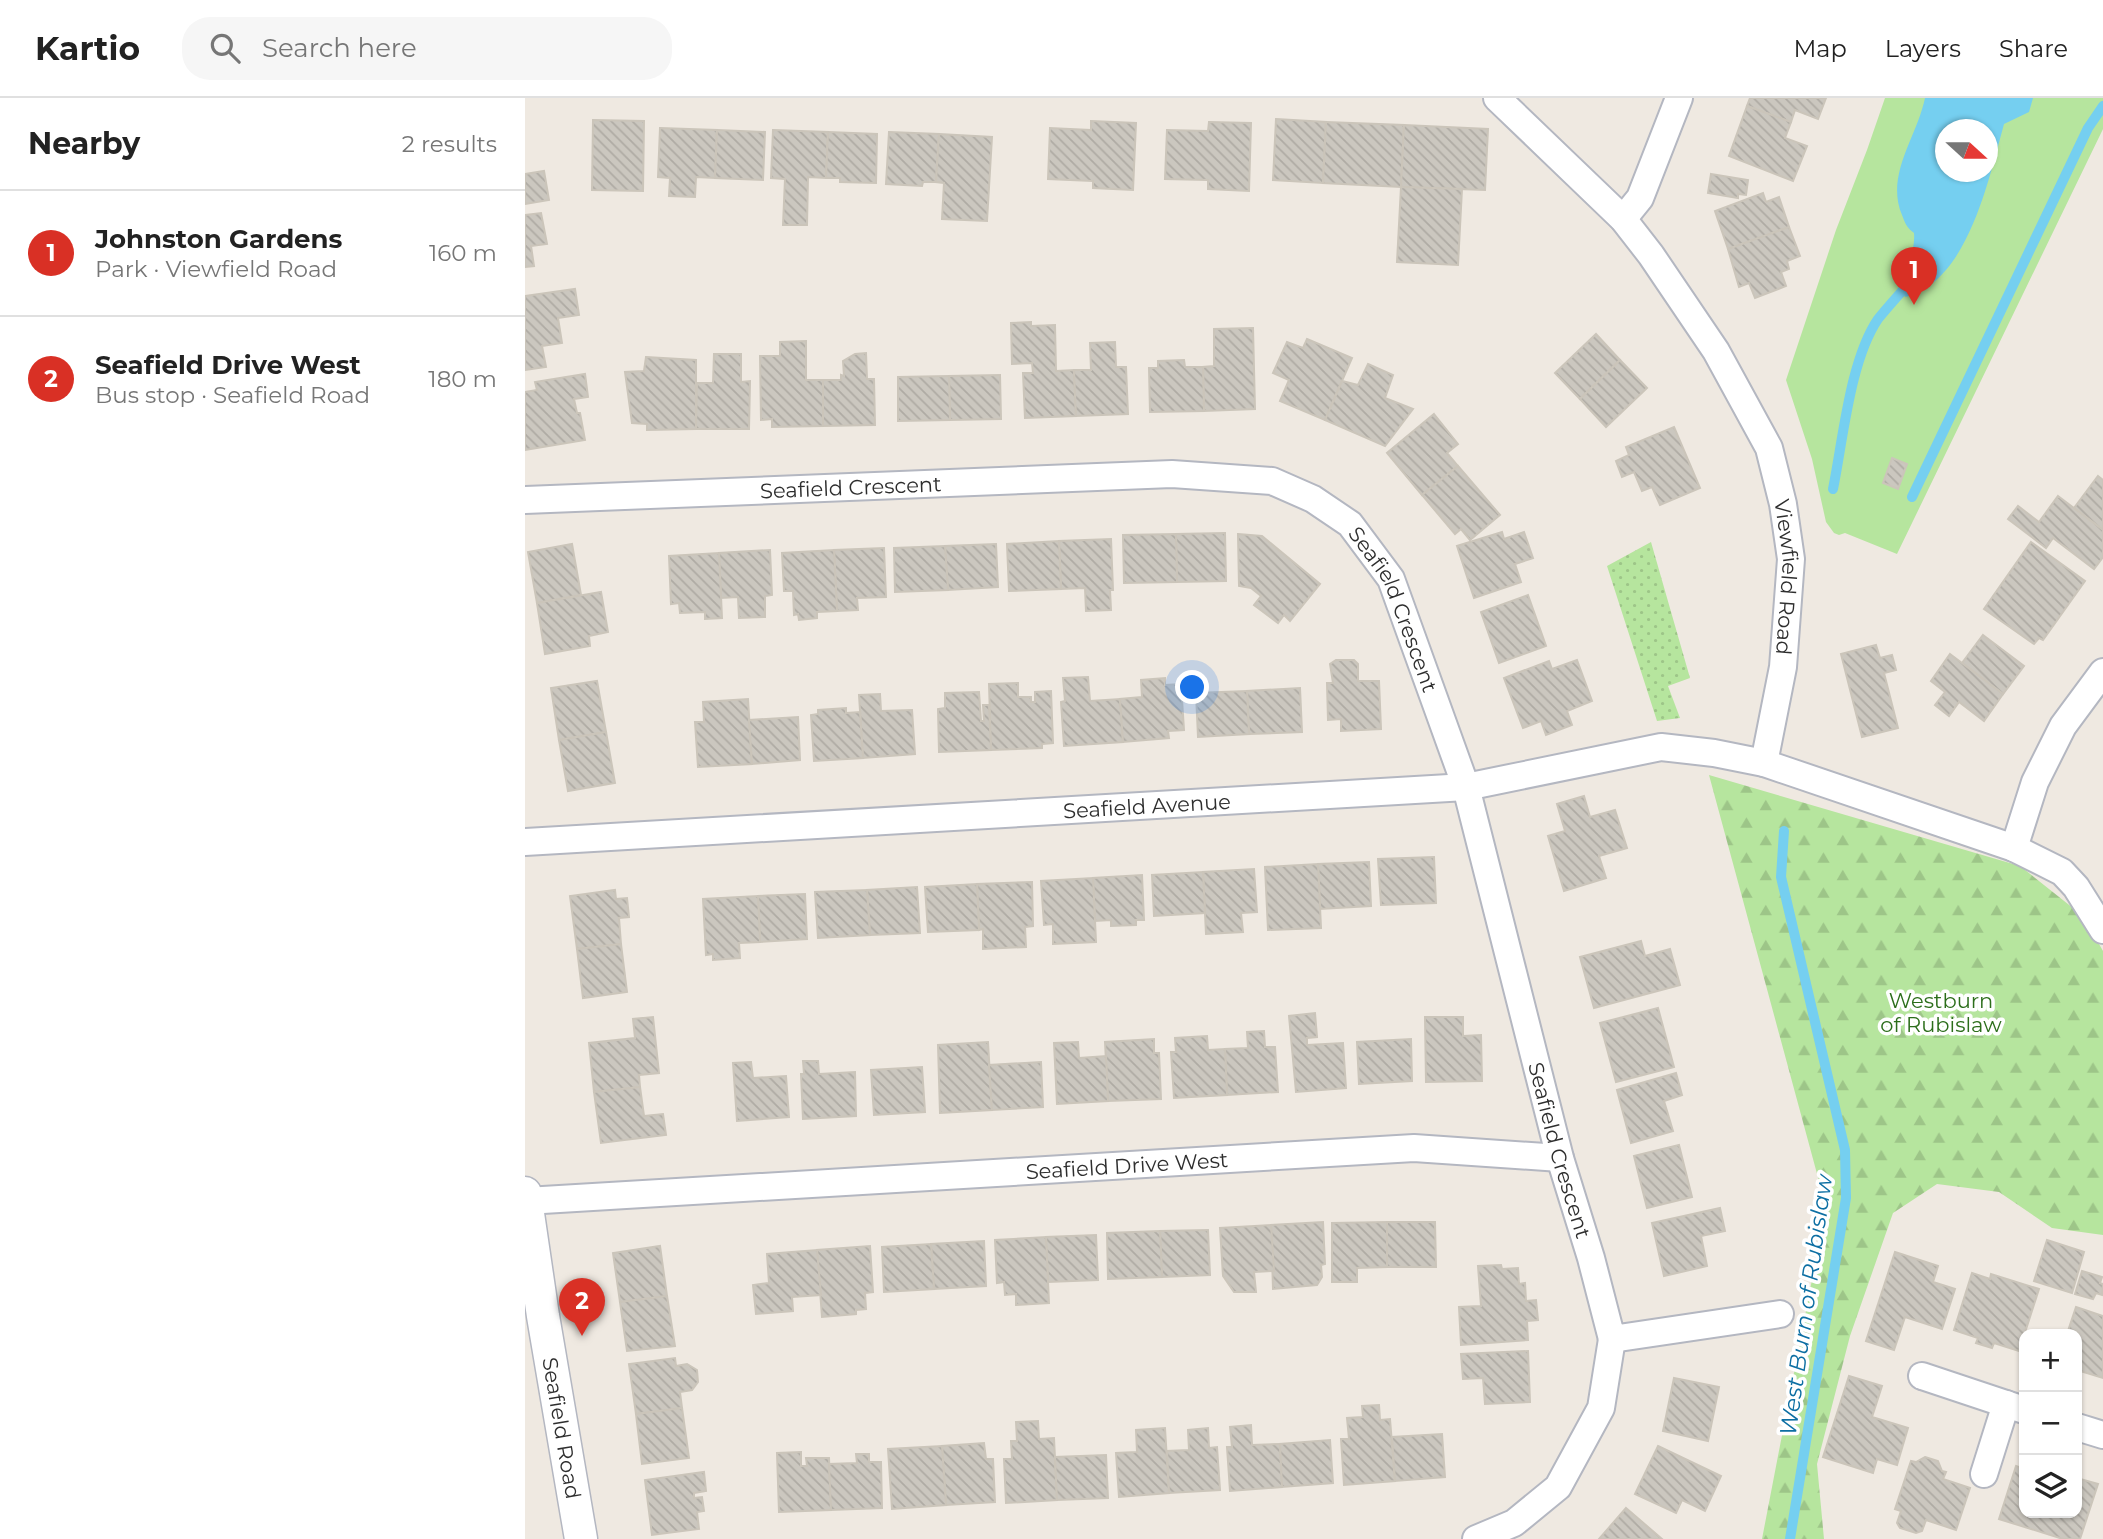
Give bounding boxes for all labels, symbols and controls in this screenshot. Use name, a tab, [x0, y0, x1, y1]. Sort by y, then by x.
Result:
search box	[182, 17, 672, 80]
text: Kartio	[35, 28, 140, 68]
icon: search	[206, 29, 244, 67]
text: Search here	[262, 32, 417, 64]
text: Map	[1793, 34, 1847, 63]
text: Layers	[1885, 34, 1961, 63]
text: Share	[1999, 34, 2068, 63]
north arrow	[1935, 119, 1998, 182]
text: Nearby	[28, 125, 140, 162]
text: 2 results	[402, 130, 497, 158]
text: Johnston Gardens	[95, 223, 342, 255]
text: 1	[46, 239, 56, 267]
text: 160 m	[429, 239, 497, 267]
pin: 1	[1891, 247, 1937, 305]
text: Park · Viewfield Road	[95, 255, 337, 283]
text: Seafield Drive West	[95, 349, 361, 381]
text: 2	[44, 365, 58, 393]
text: 180 m	[428, 365, 497, 393]
text: Bus stop · Seafield Road	[95, 381, 370, 409]
street label: Seafield Crescent	[759, 471, 942, 503]
street label: Viewfield Road	[1770, 497, 1804, 656]
street label: Seafield Crescent	[1344, 521, 1443, 695]
your location	[1175, 670, 1209, 704]
street label: Seafield Avenue	[1062, 788, 1231, 823]
park label: Westburn of Rubislaw	[1880, 988, 2002, 1037]
street label: Seafield Crescent	[1524, 1059, 1597, 1241]
street label: Seafield Drive West	[1025, 1147, 1229, 1184]
water label: West Burn of Rubislaw	[1774, 1171, 1838, 1437]
pin: 2	[559, 1278, 605, 1336]
map controls	[2019, 1329, 2082, 1518]
button: +	[2019, 1329, 2082, 1392]
street label: Seafield Road	[538, 1355, 586, 1501]
button: −	[2019, 1392, 2082, 1455]
button: layers	[2019, 1455, 2082, 1518]

